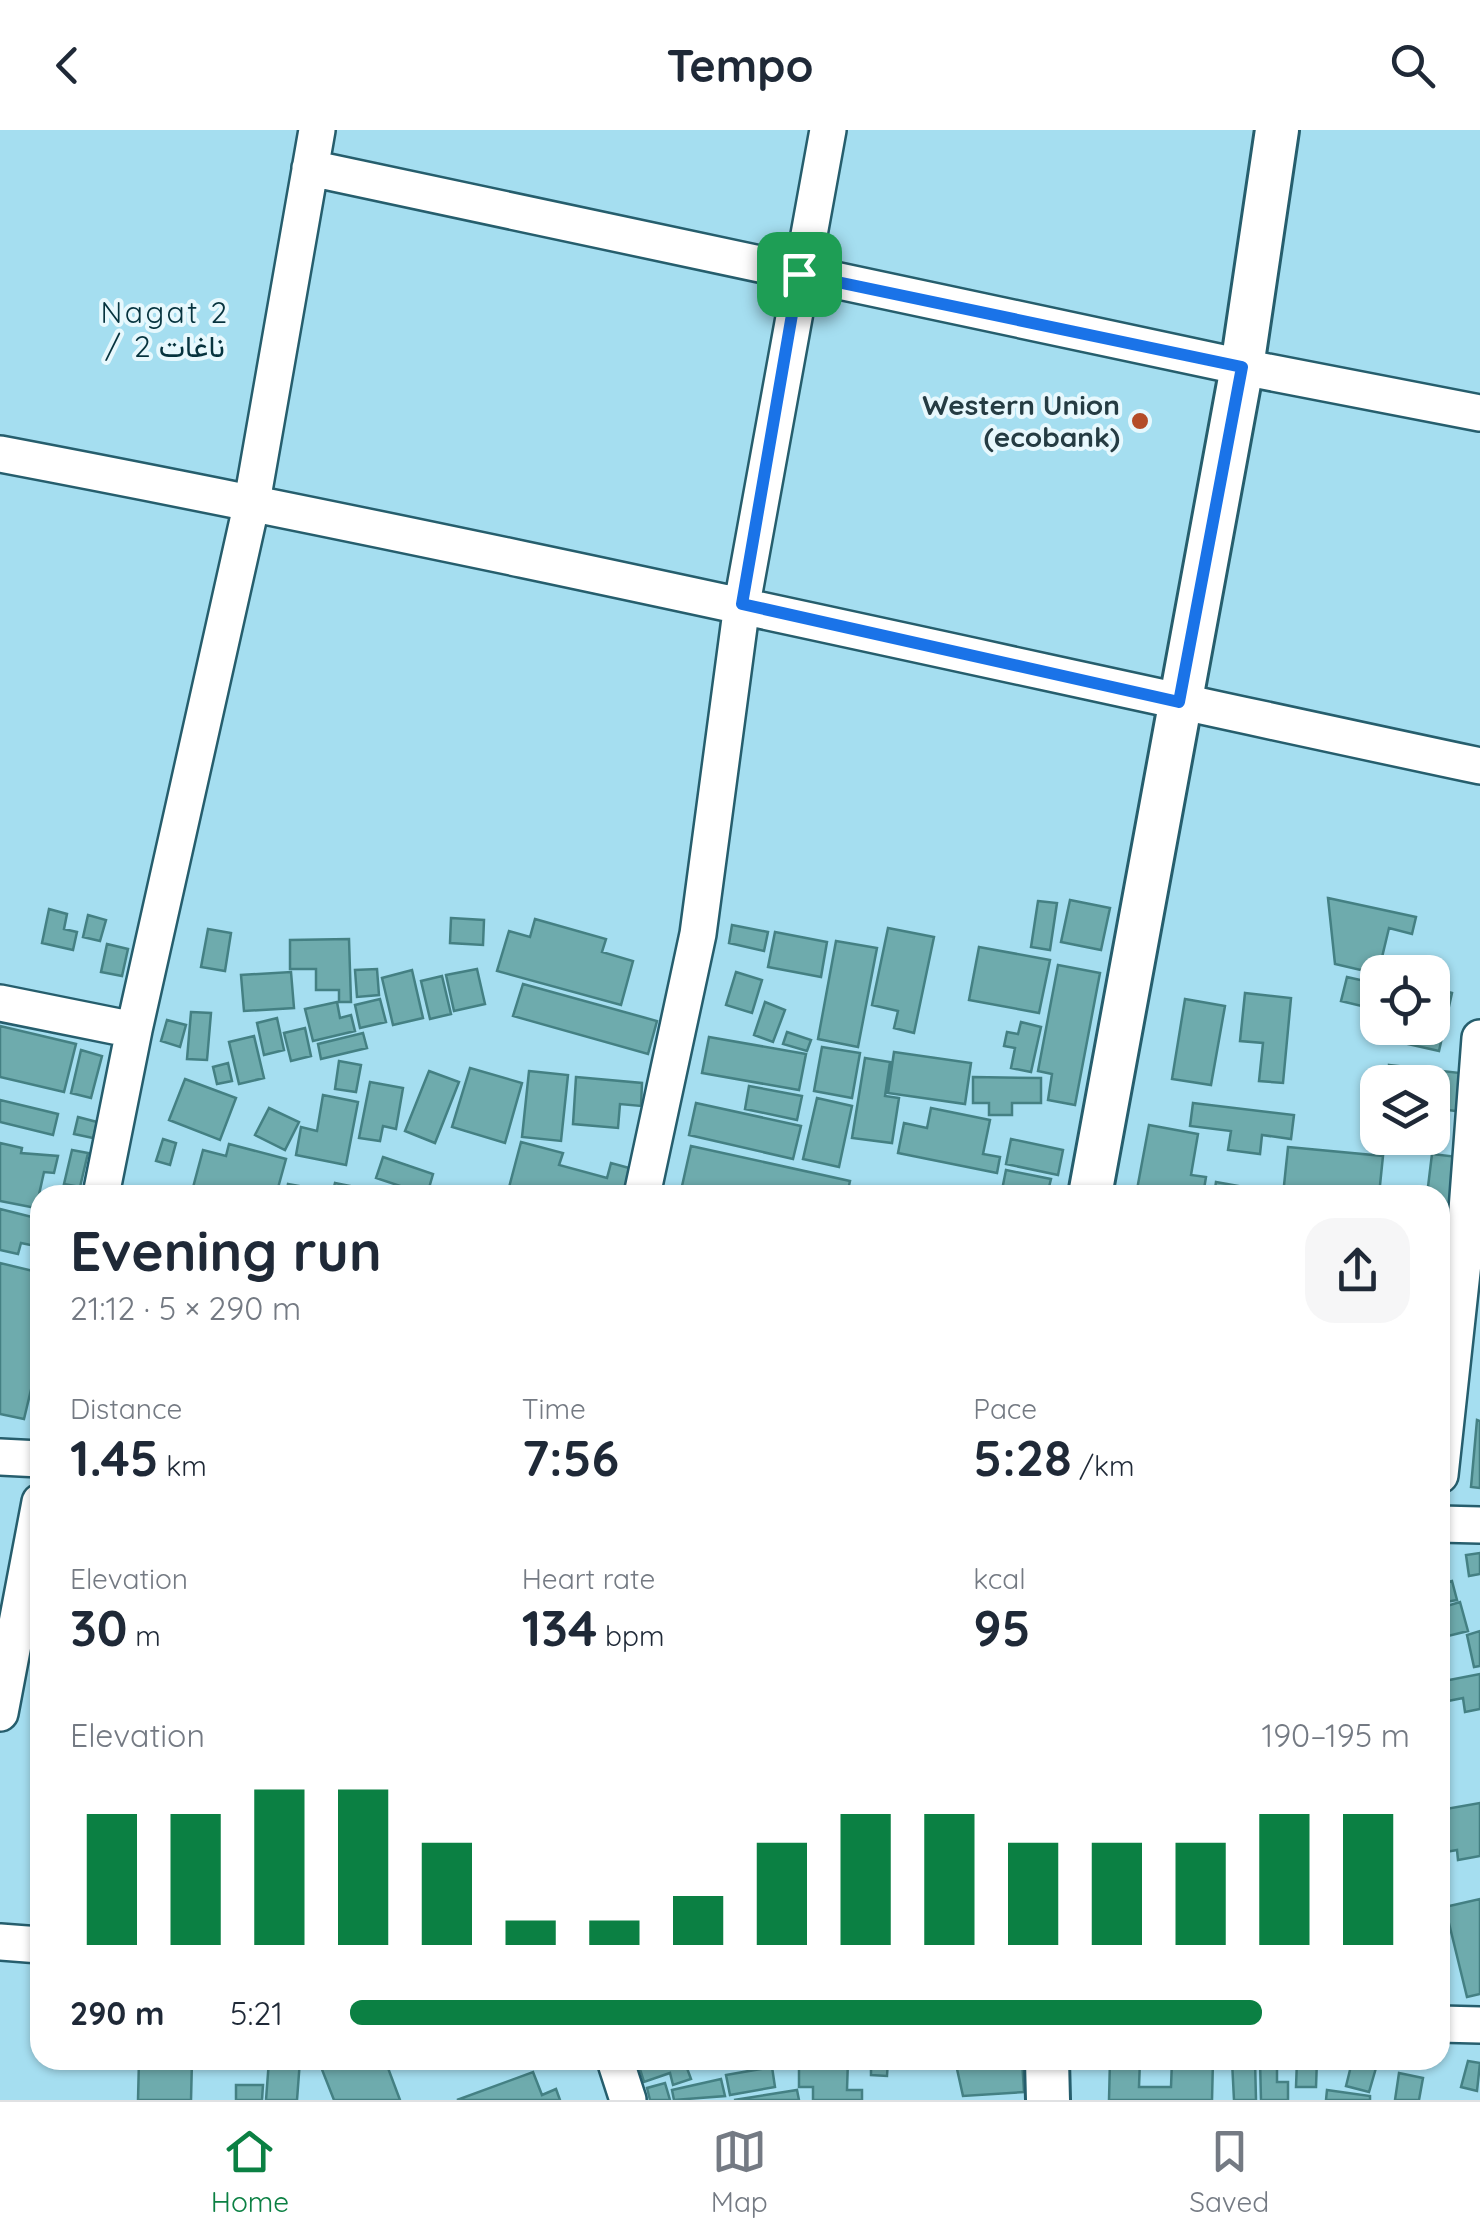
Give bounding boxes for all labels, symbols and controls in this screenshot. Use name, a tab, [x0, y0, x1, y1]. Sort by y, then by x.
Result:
text: Tempo	[666, 37, 814, 93]
icon: back	[40, 38, 95, 93]
icon: search	[1385, 38, 1440, 93]
pin	[757, 232, 842, 317]
icon: arrive	[772, 247, 827, 302]
district label: Nagat 2 / ناغات 2	[100, 293, 230, 365]
place label: Western Union (ecobank)	[922, 387, 1120, 454]
marker: Western Union (ecobank)	[1129, 410, 1151, 432]
map controls	[1360, 955, 1450, 1155]
button: locate	[1360, 955, 1450, 1045]
button: layers	[1360, 1065, 1450, 1155]
text: Evening run	[70, 1216, 382, 1285]
button: share	[1305, 1218, 1410, 1323]
text: 21:12 · 5 × 290 m	[70, 1288, 301, 1328]
text: Distance	[70, 1391, 182, 1426]
text: Time	[522, 1391, 586, 1426]
text: Pace	[973, 1391, 1037, 1426]
text: 1.45	[70, 1426, 159, 1489]
text: 7:56	[522, 1426, 619, 1489]
text: 5:28	[973, 1426, 1072, 1489]
text: km	[159, 1448, 207, 1483]
text: /km	[1072, 1448, 1134, 1483]
text: Elevation	[70, 1561, 188, 1596]
text: Heart rate	[522, 1561, 655, 1596]
text: kcal	[973, 1561, 1026, 1596]
text: 30	[70, 1596, 128, 1659]
text: 134	[522, 1596, 597, 1659]
text: 95	[973, 1596, 1031, 1659]
text: m	[128, 1618, 161, 1653]
text: bpm	[597, 1618, 664, 1653]
text: Elevation	[70, 1715, 205, 1755]
text: 190–195 m	[1261, 1715, 1410, 1755]
text: 290 m	[70, 1993, 165, 2033]
text: 5:21	[230, 1993, 283, 2033]
tab: Home	[211, 2124, 289, 2219]
tab: Map	[711, 2124, 768, 2219]
tab: Saved	[1189, 2124, 1269, 2219]

